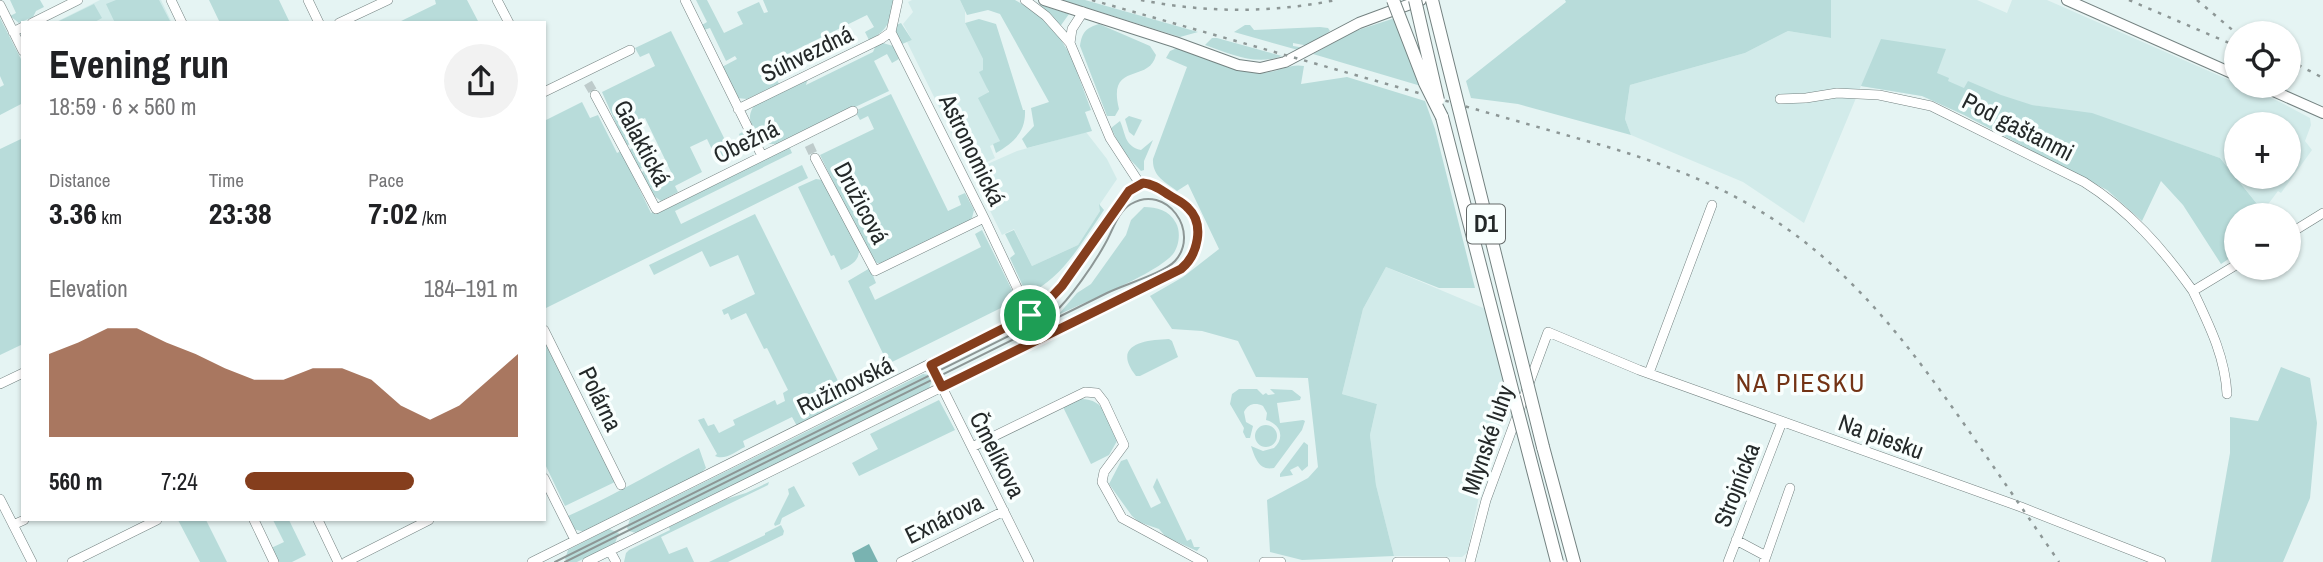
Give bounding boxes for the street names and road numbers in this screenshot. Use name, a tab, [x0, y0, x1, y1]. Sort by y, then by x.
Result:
street label: Súhvezdná	[755, 17, 858, 89]
street label: Pod gaštanmi	[1957, 84, 2080, 168]
street label: Astronomická	[932, 88, 1014, 211]
street label: Galaktická	[607, 94, 679, 191]
street label: Obežná	[708, 112, 784, 171]
street label: Družicová	[827, 156, 897, 249]
road number: D1	[1467, 204, 1505, 244]
street label: Ružinovská	[791, 348, 898, 422]
street label: Polárna	[572, 361, 630, 436]
street label: Mlynské luhy	[1453, 381, 1521, 499]
street label: Čmelíkova	[963, 406, 1033, 503]
street label: Na piesku	[1834, 406, 1928, 466]
street label: Strojnícka	[1705, 438, 1767, 531]
street label: Exnárova	[899, 485, 988, 551]

